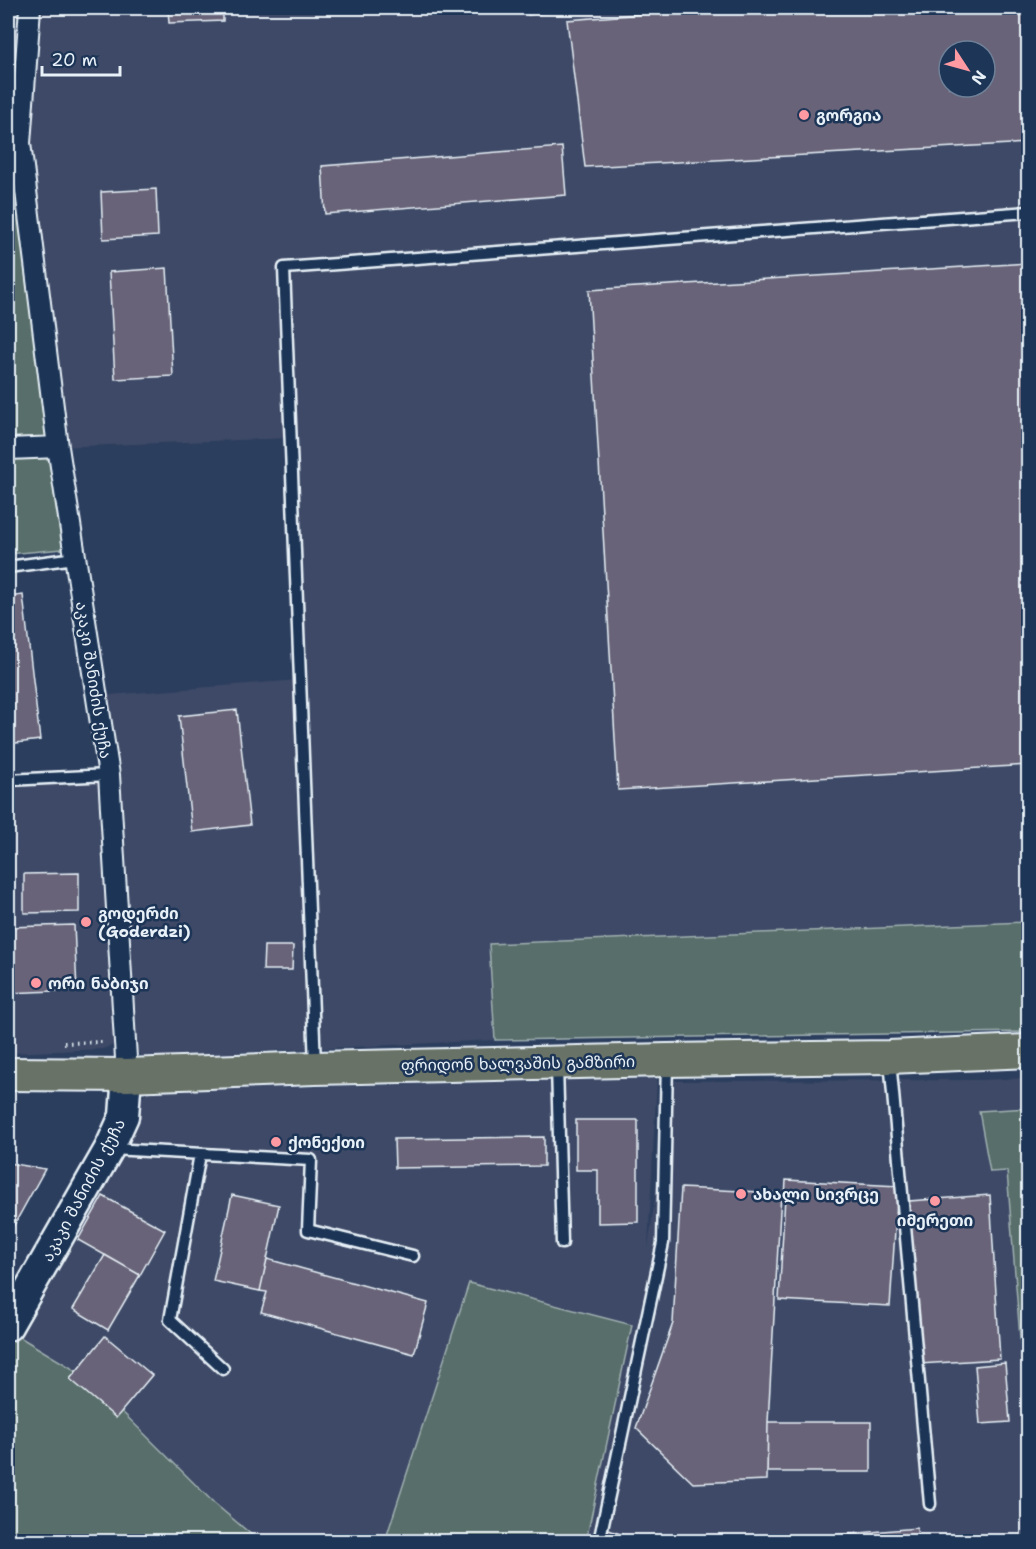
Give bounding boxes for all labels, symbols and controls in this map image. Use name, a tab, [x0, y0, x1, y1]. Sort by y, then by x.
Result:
scale bar	[42, 39, 120, 77]
north arrow	[937, 39, 997, 99]
text: 20 m	[51, 48, 97, 72]
text: N	[967, 66, 991, 89]
place label: გორგია	[816, 105, 881, 126]
marker: გორგია	[797, 108, 811, 122]
street label: აკაკი შანიძის ქუჩა	[71, 600, 116, 760]
place label: გოდერძი (Goderdzi)	[98, 903, 191, 942]
marker: გოდერძი (Goderdzi)	[79, 915, 93, 929]
place label: ორი ნაბიჯი	[48, 973, 149, 994]
marker: ორი ნაბიჯი	[29, 976, 43, 990]
street label: ფრიდონ ხალვაშის გამზირი	[401, 1051, 635, 1076]
street label: აკაკი შანიძის ქუჩა	[37, 1115, 130, 1265]
place label: ქონექთი	[288, 1132, 365, 1153]
marker: ქონექთი	[269, 1135, 283, 1149]
place label: ახალი სივრცე	[753, 1184, 879, 1205]
marker: ახალი სივრცე	[734, 1187, 748, 1201]
marker: იმერეთი	[928, 1194, 942, 1208]
place label: იმერეთი	[897, 1210, 973, 1231]

